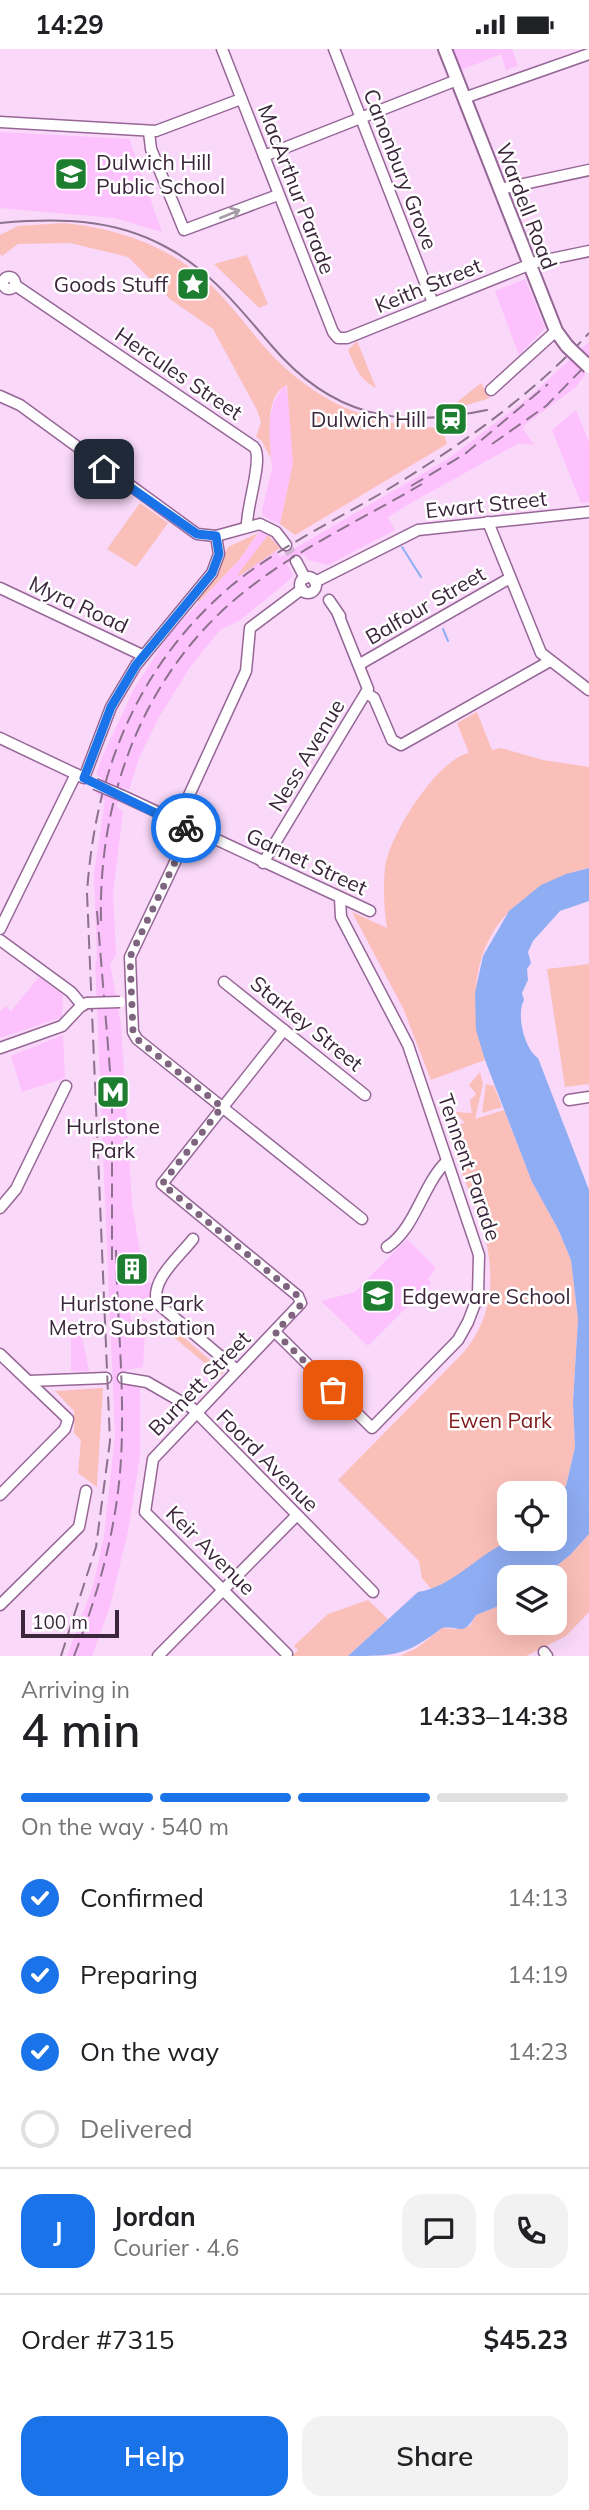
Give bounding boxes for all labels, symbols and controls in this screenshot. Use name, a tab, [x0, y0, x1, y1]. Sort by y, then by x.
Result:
text: 14:29	[35, 8, 104, 41]
street label: Canonbury Grove	[358, 85, 444, 253]
street label: MacArthur Parade	[253, 101, 341, 277]
street label: Wardell Road	[491, 139, 563, 273]
place label: Dulwich Hill Public School	[96, 149, 225, 199]
school or university icon: Dulwich Hill Public School	[52, 155, 90, 193]
one-way arrow	[219, 206, 240, 219]
street label: Keith Street	[371, 252, 485, 318]
place icon: Goods Stuff	[174, 265, 212, 303]
place label: Goods Stuff	[54, 271, 169, 297]
street label: Hercules Street	[110, 321, 248, 425]
station icon: Dulwich Hill	[432, 400, 470, 438]
place label: Dulwich Hill	[311, 406, 426, 432]
pin	[74, 439, 134, 499]
icon: home	[85, 450, 123, 488]
street label: Ewart Street	[424, 485, 548, 523]
street label: Balfour Street	[360, 560, 490, 650]
street label: Myra Road	[25, 570, 133, 638]
street label: Ness Avenue	[262, 694, 350, 816]
courier	[151, 793, 221, 863]
icon: bike	[167, 809, 205, 847]
street label: Garnet Street	[243, 822, 371, 900]
street label: Starkey Street	[246, 970, 368, 1076]
metro station icon: Hurlstone Park	[94, 1073, 132, 1111]
street label: Tennent Parade	[433, 1090, 507, 1244]
place label: Hurlstone Park	[66, 1113, 160, 1163]
building icon: Hurlstone Park Metro Substation	[113, 1250, 151, 1288]
school or university icon: Edgeware School	[359, 1277, 397, 1315]
place label: Edgeware School	[402, 1283, 571, 1309]
place label: Hurlstone Park Metro Substation	[49, 1290, 215, 1340]
street label: Burnett Street	[143, 1325, 255, 1441]
pin	[303, 1360, 363, 1420]
icon: bag	[314, 1371, 352, 1409]
street label: Foord Avenue	[211, 1403, 325, 1517]
park label: Ewen Park	[448, 1407, 552, 1433]
map controls	[497, 1481, 567, 1635]
button: locate	[497, 1481, 567, 1551]
street label: Keir Avenue	[161, 1500, 261, 1600]
button: layers	[497, 1565, 567, 1635]
scale bar	[21, 1607, 119, 1639]
text: 100 m	[32, 1610, 88, 1634]
text: Arriving in	[21, 1675, 130, 1704]
text: 14:33–14:38	[418, 1699, 568, 1732]
text: 4 min	[21, 1701, 140, 1759]
text: On the way · 540 m	[21, 1812, 229, 1841]
icon: check	[21, 1879, 59, 1917]
text: Confirmed	[80, 1881, 204, 1914]
text: 14:13	[508, 1883, 568, 1912]
icon: check	[21, 1956, 59, 1994]
text: Preparing	[80, 1958, 198, 1991]
text: 14:19	[508, 1960, 568, 1989]
icon: check	[21, 2033, 59, 2071]
text: On the way	[80, 2035, 219, 2068]
text: 14:23	[508, 2037, 568, 2066]
text: Delivered	[80, 2112, 193, 2145]
button: chat	[402, 2194, 476, 2268]
button: phone	[494, 2194, 568, 2268]
text: Jordan	[113, 2200, 196, 2233]
text: J	[53, 2215, 63, 2248]
text: Courier · 4.6	[113, 2233, 239, 2262]
text: Order #7315	[21, 2323, 174, 2356]
text: $45.23	[484, 2323, 568, 2356]
button: Help	[21, 2416, 288, 2496]
button: Share	[302, 2416, 568, 2496]

